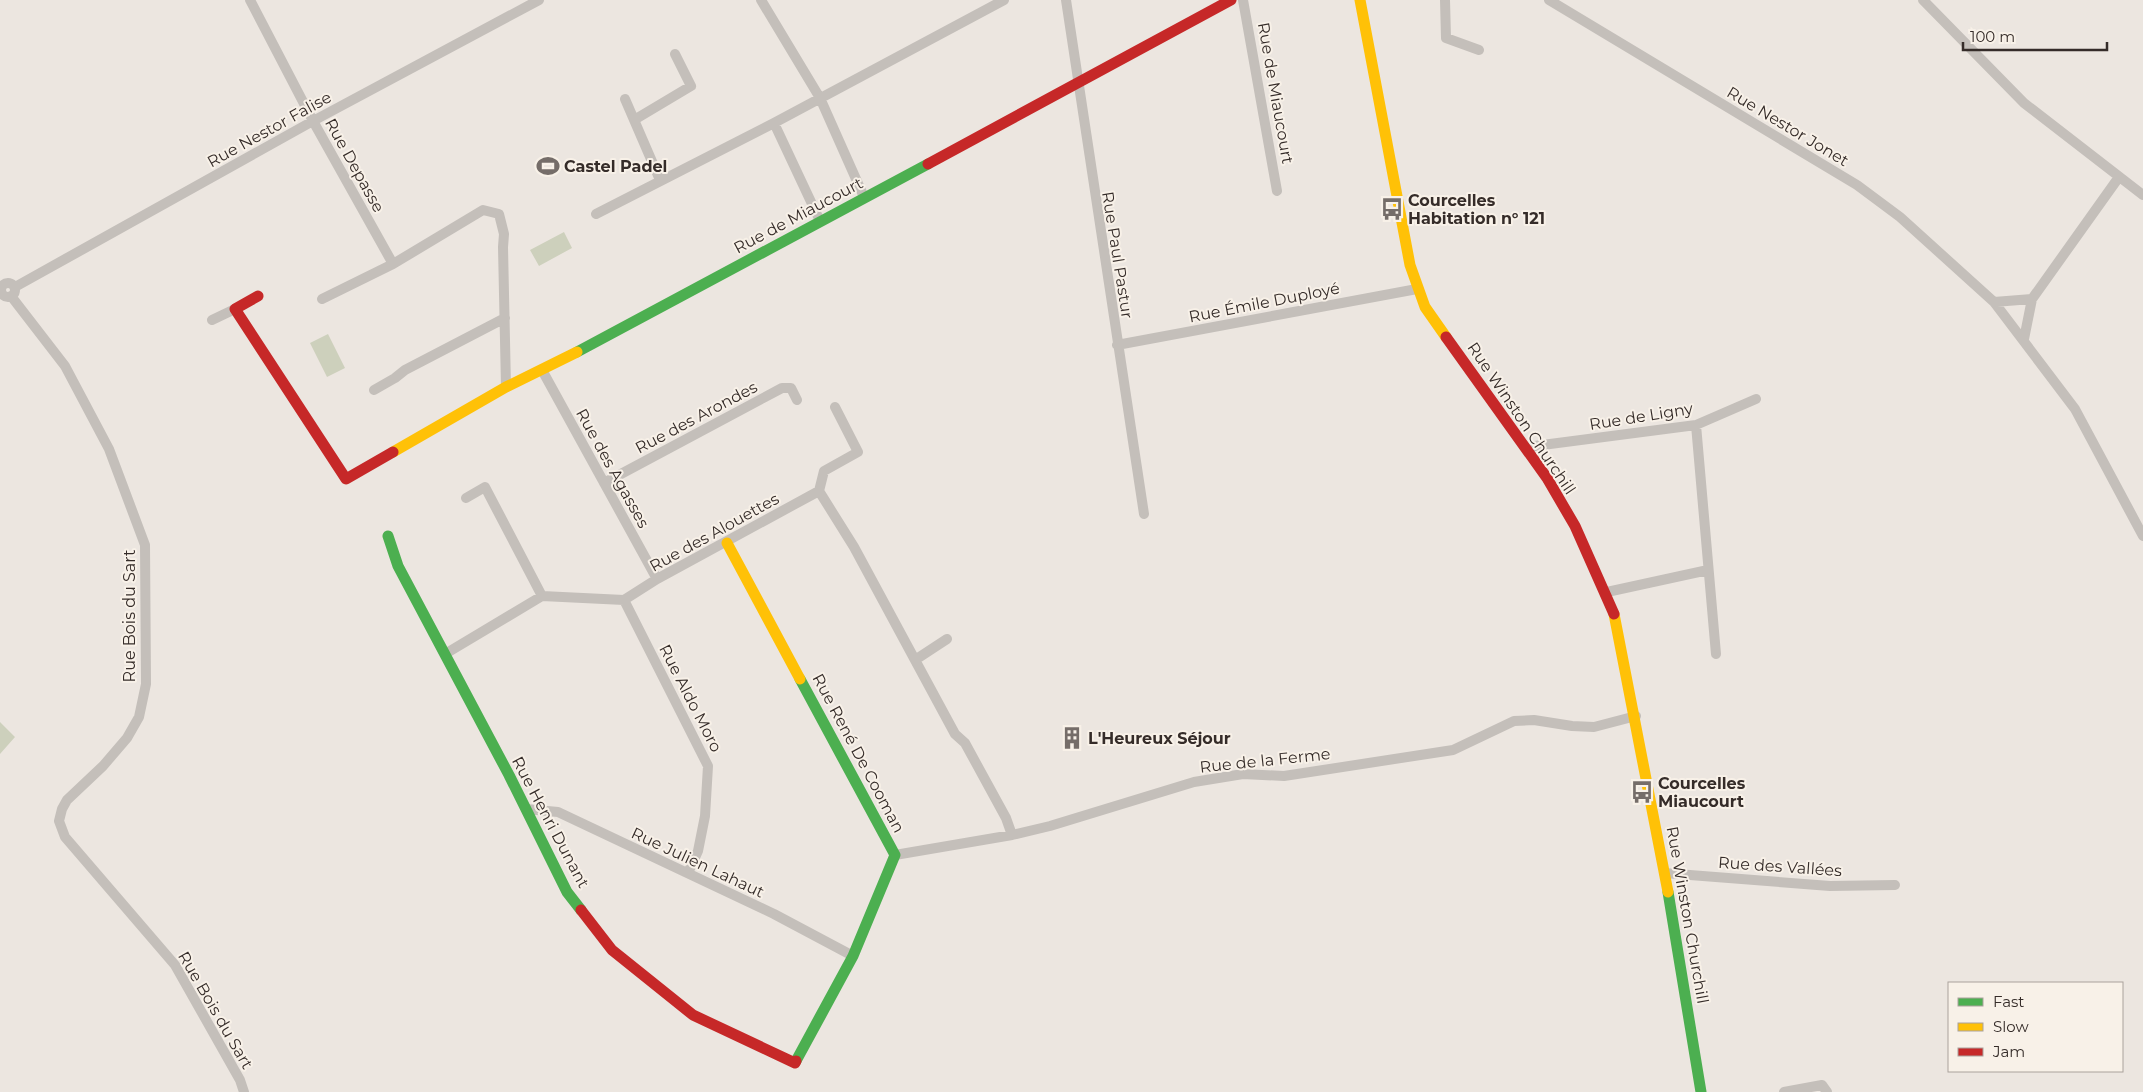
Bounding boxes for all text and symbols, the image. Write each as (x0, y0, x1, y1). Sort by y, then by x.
scale bar (1963, 20, 2107, 52)
street label: Rue de Miaucourt (1254, 21, 1297, 166)
text: 100 m (1970, 27, 2015, 46)
street label: Rue Nestor Jonet (1723, 83, 1852, 171)
street label: Rue Nestor Falise (204, 87, 335, 171)
street label: Rue Depasse (321, 115, 388, 216)
sports icon: Castel Padel (535, 153, 561, 179)
place label: Castel Padel (564, 157, 667, 176)
street label: Rue de Miaucourt (730, 173, 866, 258)
street label: Rue Paul Pastur (1098, 190, 1137, 320)
place label: Courcelles Habitation n° 121 (1408, 191, 1545, 228)
bus stop icon: Courcelles Habitation n° 121 (1379, 196, 1405, 222)
street label: Rue Émile Duployé (1187, 279, 1341, 326)
street label: Rue Winston Churchill (1464, 339, 1580, 498)
street label: Rue des Arondes (632, 377, 761, 458)
street label: Rue de Ligny (1588, 399, 1695, 434)
street label: Rue des Agasses (572, 405, 653, 531)
street label: Rue des Alouettes (646, 489, 782, 576)
street label: Rue Bois du Sart (120, 549, 139, 682)
street label: Rue Aldo Moro (655, 641, 726, 755)
street label: Rue René De Cooman (809, 670, 909, 836)
building icon: L'Heureux Séjour (1059, 725, 1085, 751)
place label: L'Heureux Séjour (1088, 729, 1231, 748)
street label: Rue de la Ferme (1199, 744, 1331, 777)
street label: Rue Henri Dunant (508, 753, 593, 892)
place label: Courcelles Miaucourt (1658, 774, 1746, 811)
bus stop icon: Courcelles Miaucourt (1629, 779, 1655, 805)
street label: Rue Julien Lahaut (628, 823, 768, 902)
street label: Rue Winston Churchill (1663, 825, 1712, 1005)
street label: Rue des Vallées (1717, 853, 1843, 880)
street label: Rue Bois du Sart (174, 948, 257, 1073)
legend (1948, 982, 2123, 1072)
text: Fast (1993, 992, 2024, 1011)
text: Slow (1993, 1017, 2029, 1036)
text: Jam (1992, 1042, 2025, 1061)

